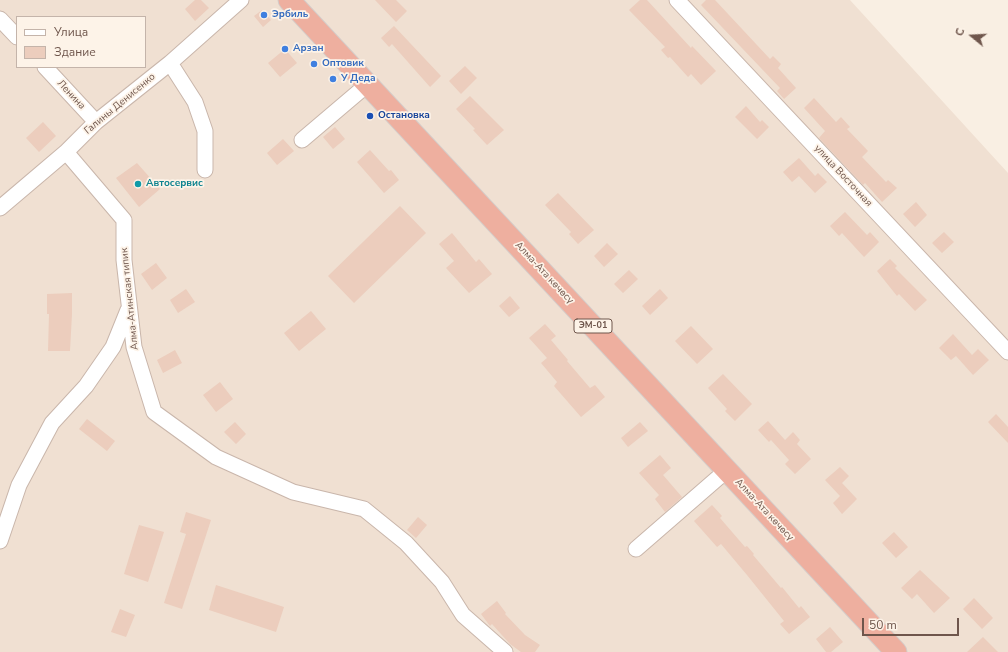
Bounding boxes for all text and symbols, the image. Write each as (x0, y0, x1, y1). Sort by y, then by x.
place label: Эрбиль (272, 9, 308, 21)
marker: Эрбиль (259, 10, 269, 20)
legend (16, 16, 146, 68)
north arrow (952, 16, 992, 56)
text: Улица (54, 24, 88, 40)
text: С (952, 26, 968, 38)
place label: Арзан (293, 43, 323, 55)
text: Здание (54, 44, 96, 60)
marker: Арзан (280, 44, 290, 54)
place label: Оптовик (322, 58, 364, 70)
marker: Оптовик (309, 59, 319, 69)
street label: Галины Денисенко (82, 71, 158, 137)
place label: У Деда (341, 73, 376, 85)
marker: У Деда (328, 74, 338, 84)
street label: Ленина (54, 78, 88, 112)
place label: Остановка (378, 110, 430, 122)
marker: Остановка (365, 111, 375, 121)
street label: улица Восточная (811, 143, 875, 209)
place label: Автосервис (146, 178, 203, 190)
marker: Автосервис (133, 179, 143, 189)
street label: Алма-Ата көчөсү (512, 239, 576, 307)
street label: Алма-Атинская типик (119, 247, 141, 351)
road number: ЭМ-01 (574, 319, 612, 333)
street label: Алма-Ата көчөсү (732, 476, 796, 544)
scale bar (864, 610, 961, 636)
text: 50 m (869, 617, 897, 633)

